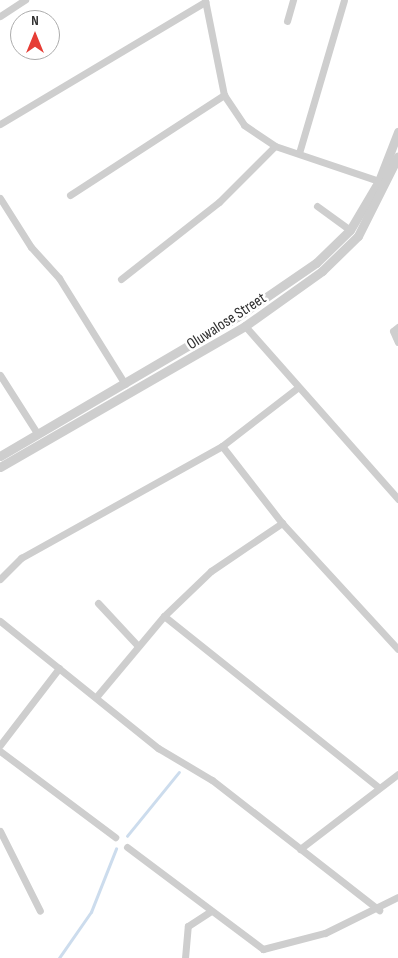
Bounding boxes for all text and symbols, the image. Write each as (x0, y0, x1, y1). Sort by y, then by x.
north arrow (10, 10, 60, 60)
text: N (31, 12, 39, 29)
street label: Oluwalose Street (184, 289, 270, 355)

